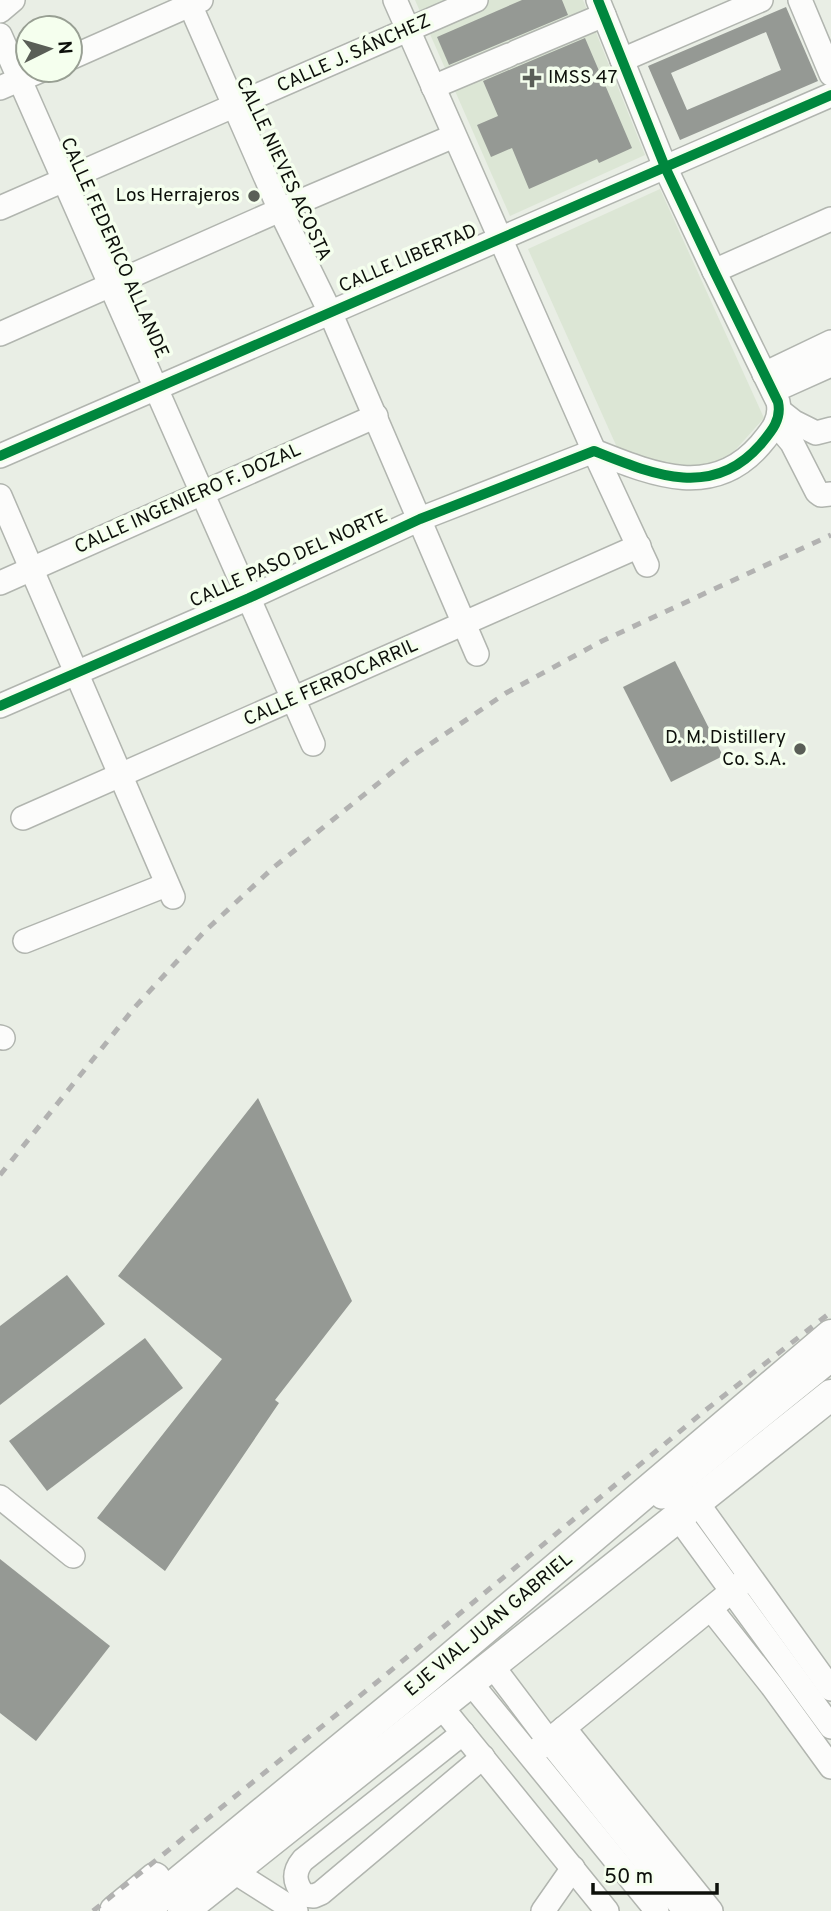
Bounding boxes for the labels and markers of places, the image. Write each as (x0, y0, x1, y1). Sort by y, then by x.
place label: IMSS 47 (548, 66, 617, 90)
marker: IMSS 47 (522, 68, 542, 88)
place label: Los Herrajeros (115, 184, 240, 208)
marker: Los Herrajeros (246, 188, 262, 204)
place label: D. M. Distillery Co. S.A. (665, 726, 786, 772)
marker: D. M. Distillery Co. S.A. (792, 741, 808, 757)

